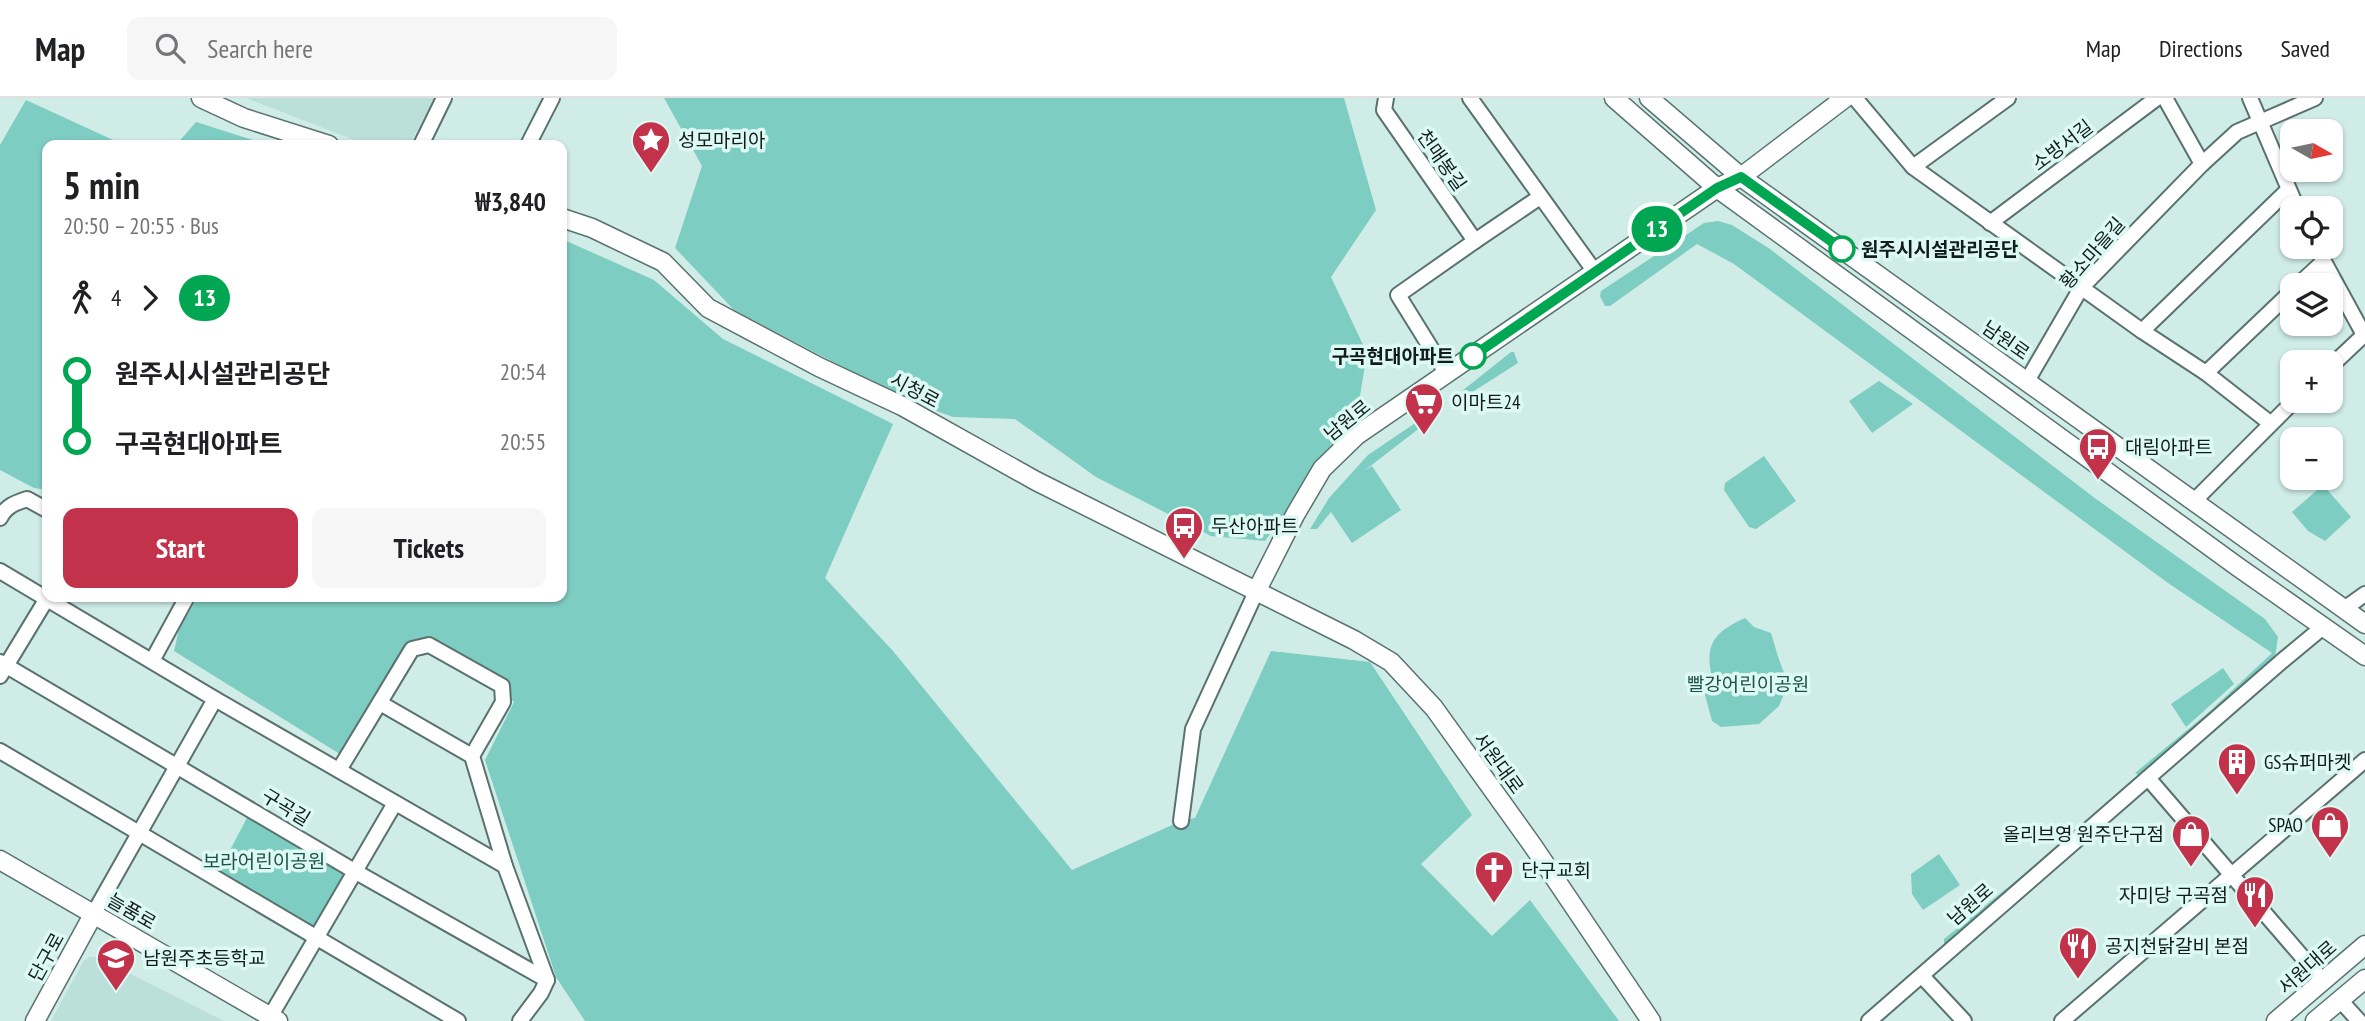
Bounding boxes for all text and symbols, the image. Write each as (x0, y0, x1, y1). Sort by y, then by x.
search box (127, 17, 617, 80)
text: Map (35, 27, 85, 70)
icon: search (151, 29, 189, 67)
text: Search here (207, 32, 313, 65)
text: Map (2086, 33, 2121, 64)
text: Directions (2159, 33, 2243, 64)
text: Saved (2281, 33, 2330, 64)
street label: 소방서길 (2027, 114, 2097, 176)
place icon: 성모마리아 (630, 119, 672, 174)
north arrow (2280, 119, 2343, 182)
map controls (2280, 119, 2343, 490)
street label: 천매봉길 (1412, 124, 1472, 196)
place label: 성모마리아 (678, 128, 765, 152)
text: 5 min (63, 160, 140, 209)
text: ₩3,840 (475, 185, 546, 218)
button: locate (2280, 196, 2343, 259)
line badge: 13 (1626, 206, 1688, 252)
text: 20:50 – 20:55 · Bus (63, 211, 219, 240)
street label: 황소마을길 (2054, 212, 2130, 294)
text: 13 (1646, 213, 1668, 244)
marker: 원주시시설관리공단 (1829, 236, 1855, 262)
place label: 원주시시설관리공단 (1861, 237, 2019, 261)
button: layers (2280, 273, 2343, 336)
icon: walk (63, 279, 101, 317)
icon: forward (131, 279, 169, 317)
text: 13 (193, 282, 216, 313)
text: 4 (111, 283, 121, 312)
street label: 남원로 (1978, 315, 2034, 365)
marker: 구곡현대아파트 (1460, 343, 1486, 369)
place label: 구곡현대아파트 (1332, 344, 1454, 368)
button: + (2280, 350, 2343, 413)
text: 원주시시설관리공단 (115, 357, 330, 390)
text: 20:54 (500, 357, 546, 386)
street label: 시청로 (886, 367, 944, 413)
supermarket icon: 이마트24 (1403, 381, 1445, 436)
place label: 이마트24 (1451, 390, 1521, 414)
street label: 남원로 (1319, 394, 1375, 446)
bus stop icon: 대림아파트 (2077, 426, 2119, 481)
text: 구곡현대아파트 (115, 427, 282, 460)
text: 20:55 (500, 427, 546, 456)
button: − (2280, 427, 2343, 490)
place label: 대림아파트 (2125, 435, 2212, 459)
bus stop icon: 두산아파트 (1163, 505, 1205, 560)
button: Start (63, 508, 298, 588)
button: Tickets (312, 508, 546, 588)
place label: 두산아파트 (1211, 514, 1298, 538)
park label: 빨강어린이공원 (1687, 672, 1809, 696)
street label: 서원대로 (1469, 728, 1529, 798)
building icon: GS슈퍼마켓 (2216, 741, 2258, 796)
place label: GS슈퍼마켓 (2264, 750, 2351, 774)
street label: 구곡길 (257, 783, 315, 831)
shop icon: SPAO (2309, 804, 2351, 859)
shop icon: 올리브영 원주단구점 (2170, 813, 2212, 868)
place label: SPAO (2268, 813, 2303, 837)
place label: 올리브영 원주단구점 (2003, 822, 2164, 846)
park label: 보라어린이공원 (203, 849, 325, 873)
church icon: 단구교회 (1473, 849, 1515, 904)
place label: 단구교회 (1521, 858, 1591, 882)
restaurant icon: 자미당 구곡점 (2234, 874, 2276, 929)
street label: 남원로 (1942, 878, 1998, 930)
place label: 자미당 구곡점 (2119, 883, 2228, 907)
street label: 늘품로 (103, 887, 161, 935)
restaurant icon: 공지천닭갈비 본점 (2057, 925, 2099, 980)
street label: 단구로 (23, 928, 69, 986)
place label: 공지천닭갈비 본점 (2105, 934, 2249, 958)
street label: 서원대로 (2273, 935, 2341, 999)
school or university icon: 남원주초등학교 (95, 937, 137, 992)
place label: 남원주초등학교 (143, 946, 265, 970)

